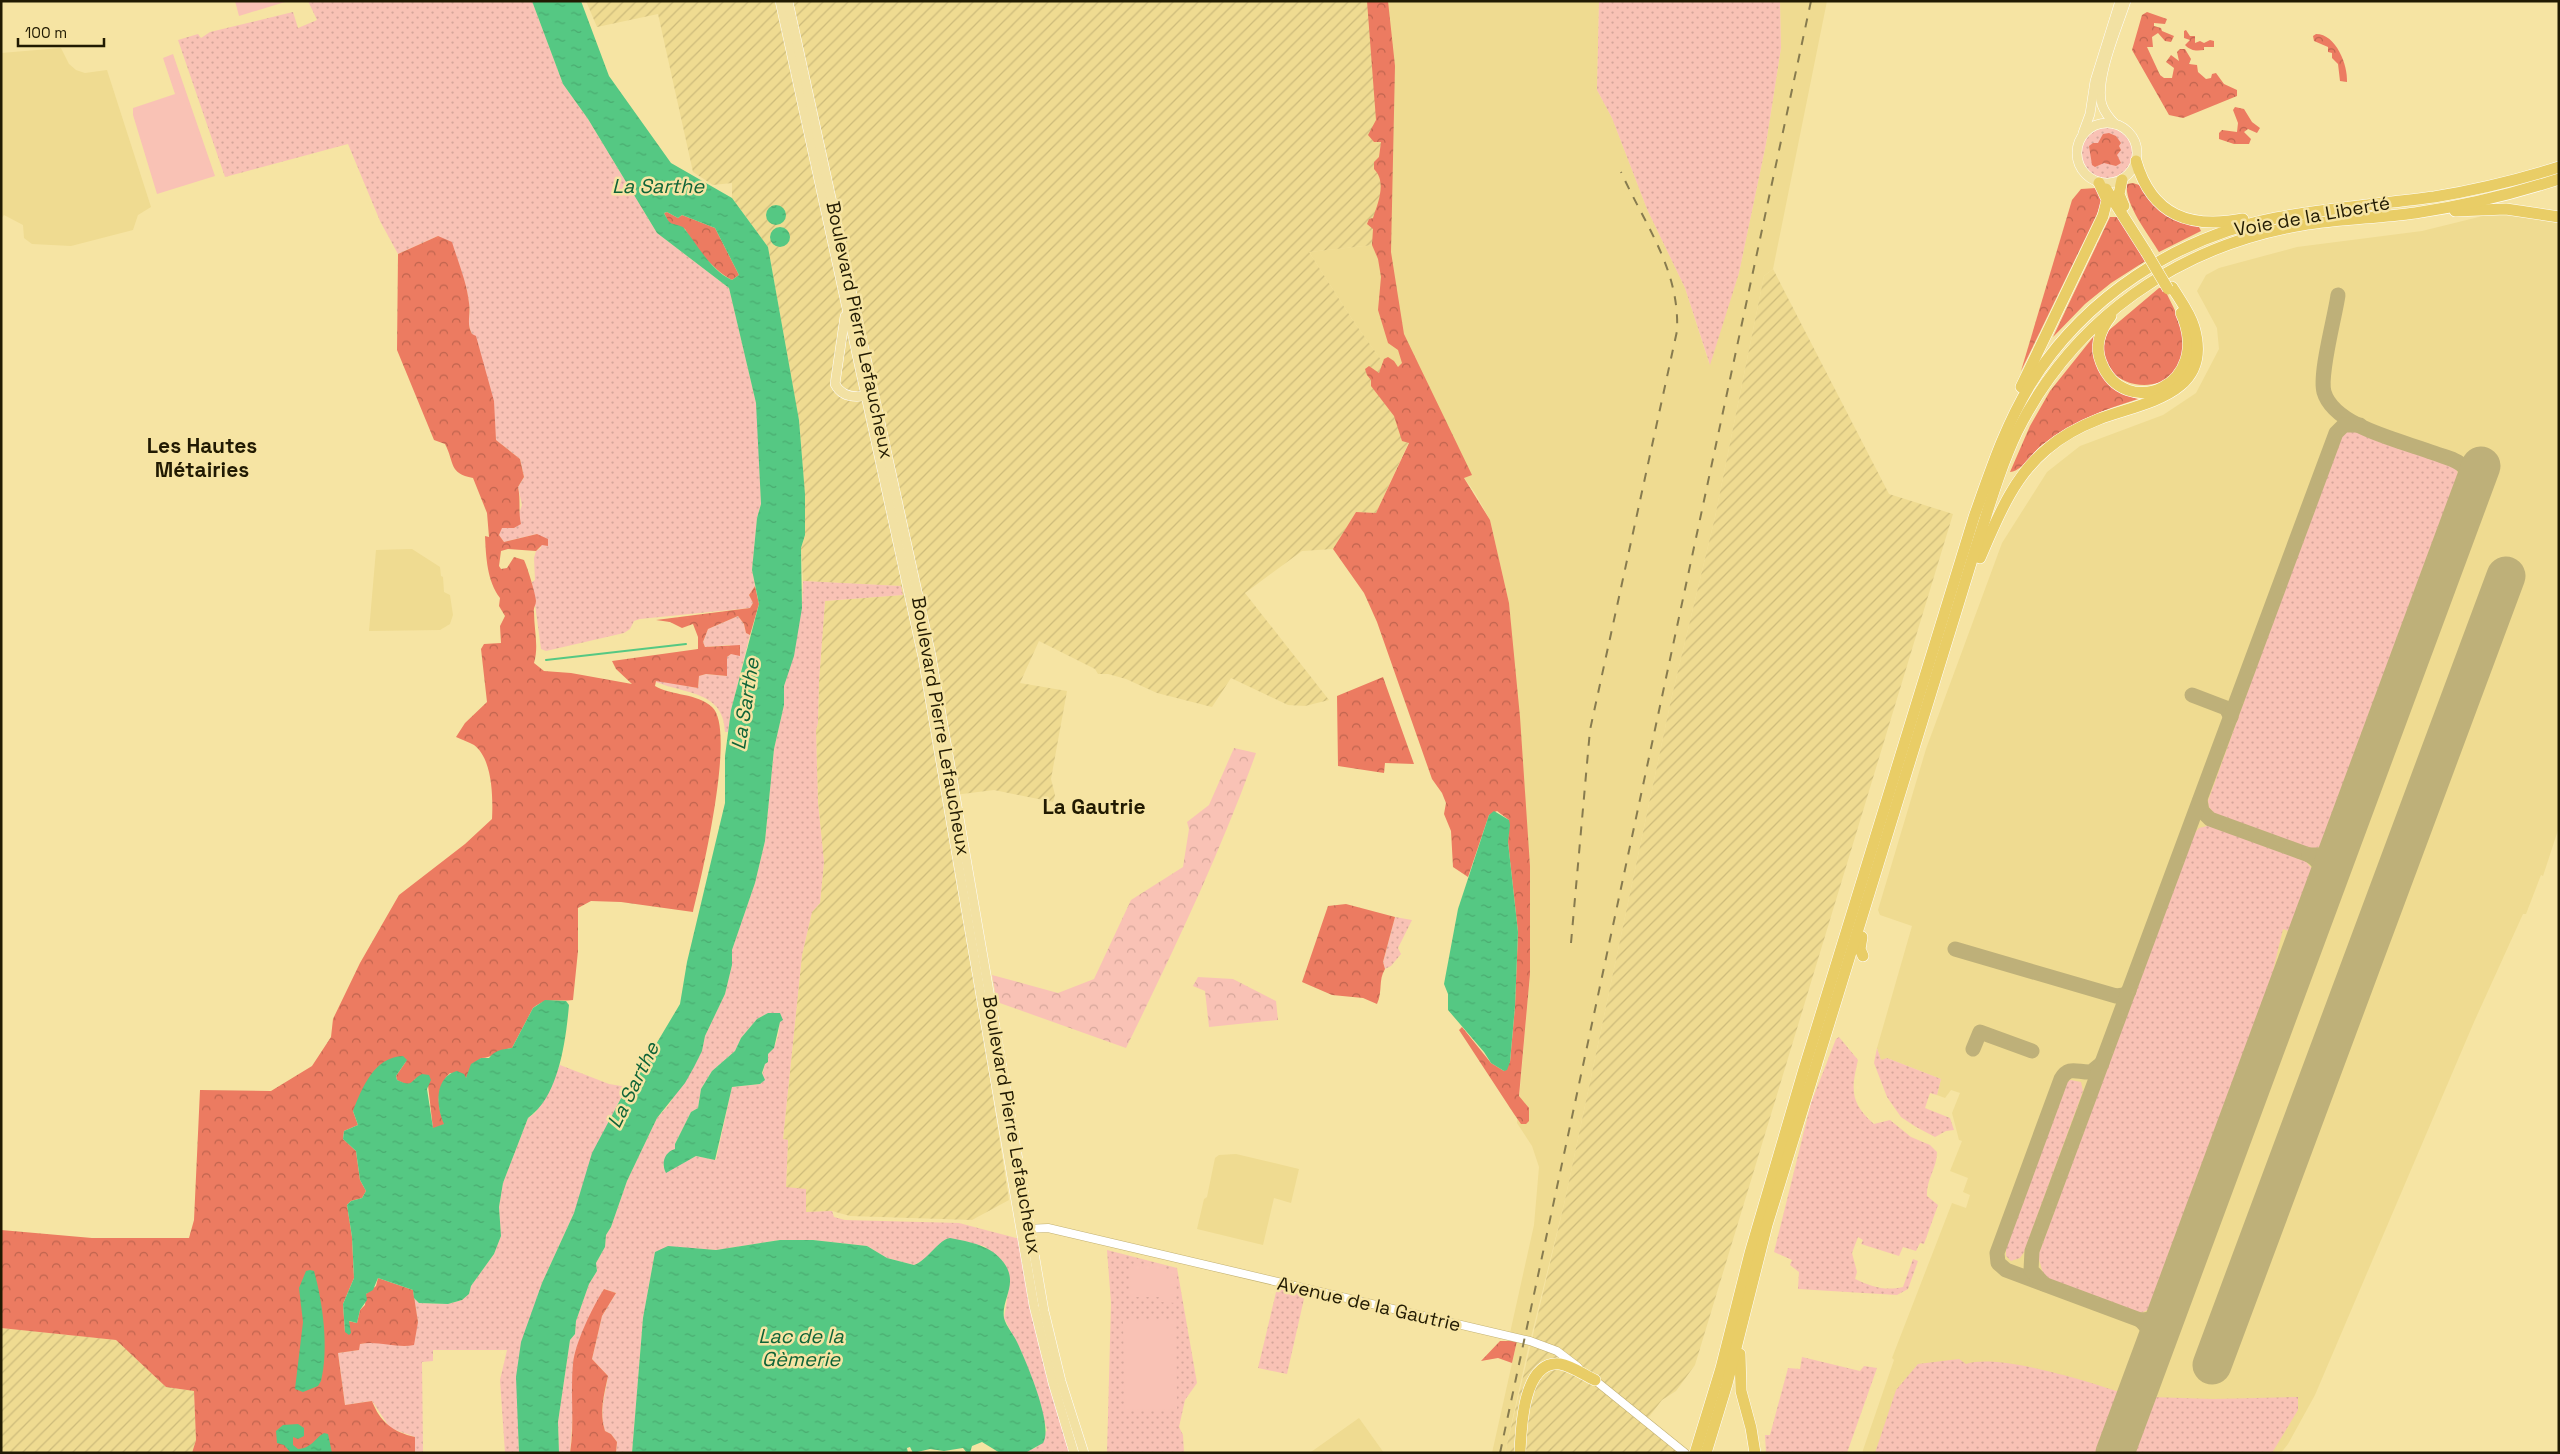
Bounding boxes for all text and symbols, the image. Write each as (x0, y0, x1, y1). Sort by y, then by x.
scale bar (18, 15, 104, 47)
text: 100 m (25, 23, 67, 42)
water label: La Sarthe (612, 173, 705, 199)
street label: Voie de la Liberté (2232, 190, 2392, 242)
street label: Boulevard Pierre Lefaucheux (820, 199, 900, 461)
district label: Les Hautes Métairies (147, 432, 257, 483)
street label: Boulevard Pierre Lefaucheux (906, 595, 976, 857)
water label: La Sarthe (725, 655, 765, 752)
district label: La Gautrie (1042, 793, 1146, 820)
street label: Boulevard Pierre Lefaucheux (977, 994, 1047, 1256)
water label: La Sarthe (601, 1037, 665, 1132)
street label: Avenue de la Gautrie (1275, 1271, 1463, 1337)
water label: Lac de la Gèmerie (758, 1323, 844, 1372)

